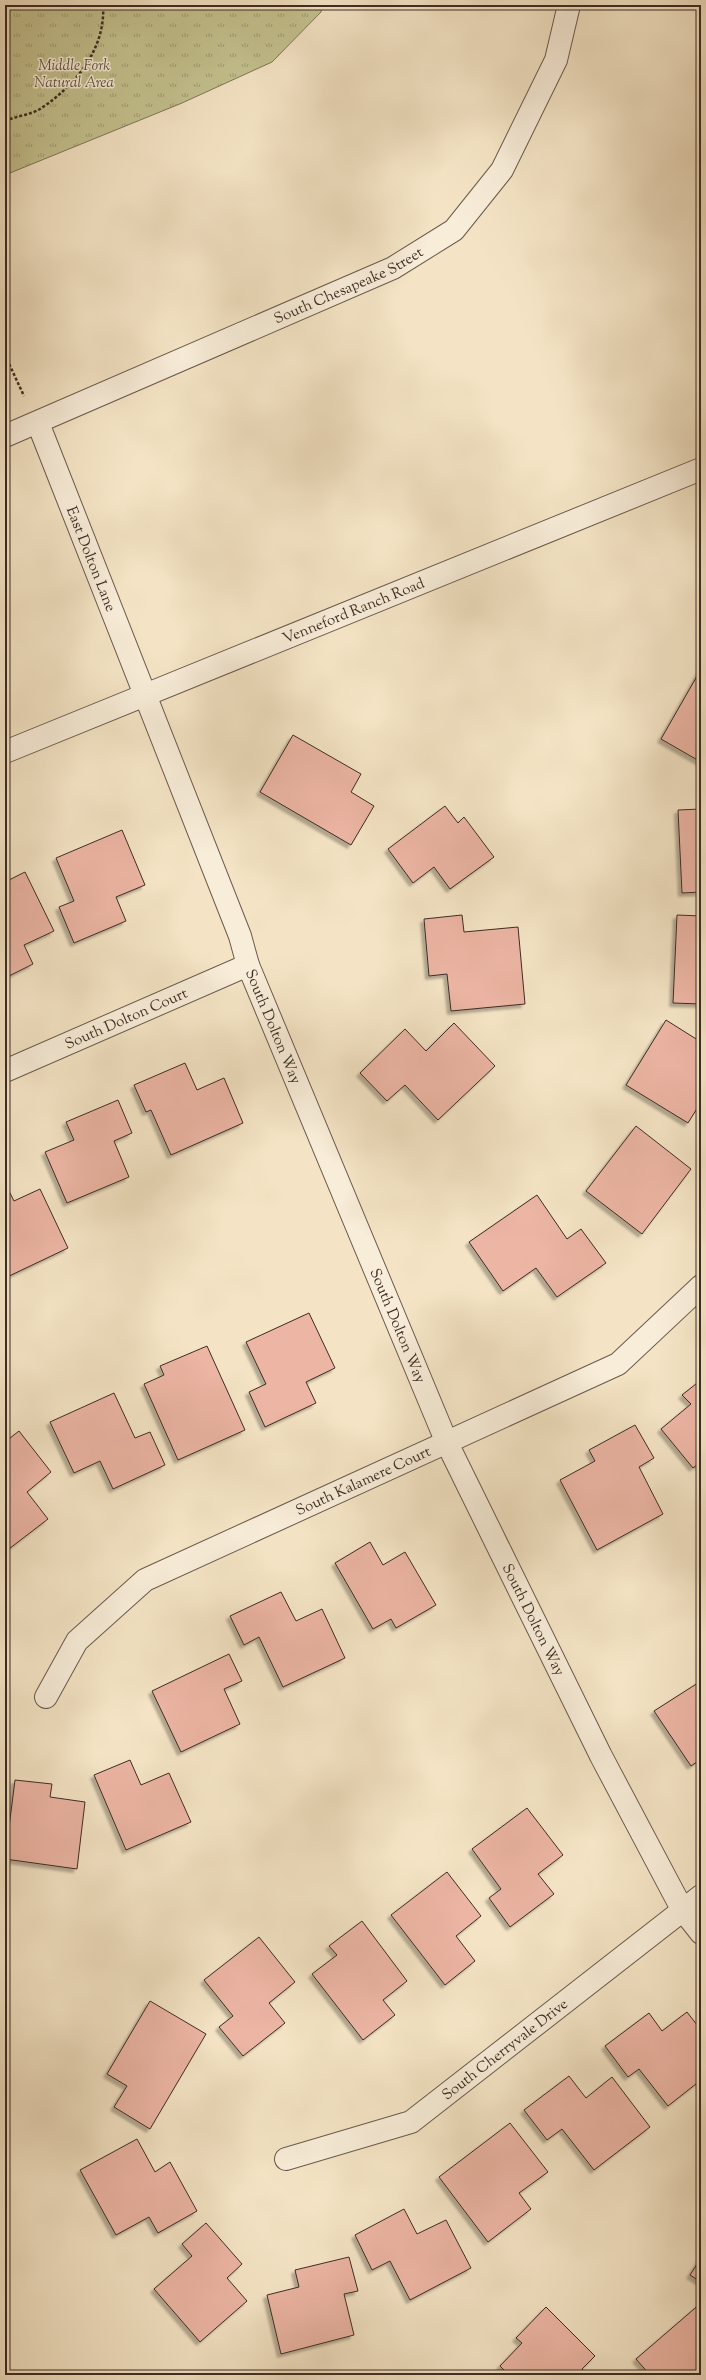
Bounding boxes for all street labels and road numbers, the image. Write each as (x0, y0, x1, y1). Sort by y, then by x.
street label: South Chesapeake Street (271, 243, 428, 330)
street label: East Dolton Lane (60, 504, 120, 615)
street label: Venneford Ranch Road (280, 573, 429, 650)
street label: South Dolton Way (239, 966, 306, 1088)
street label: South Dolton Court (62, 984, 191, 1056)
street label: South Dolton Way (364, 1266, 430, 1387)
street label: South Kalamere Court (293, 1442, 435, 1522)
street label: South Dolton Way (496, 1561, 569, 1680)
street label: South Cherryvale Drive (438, 1994, 573, 2106)

